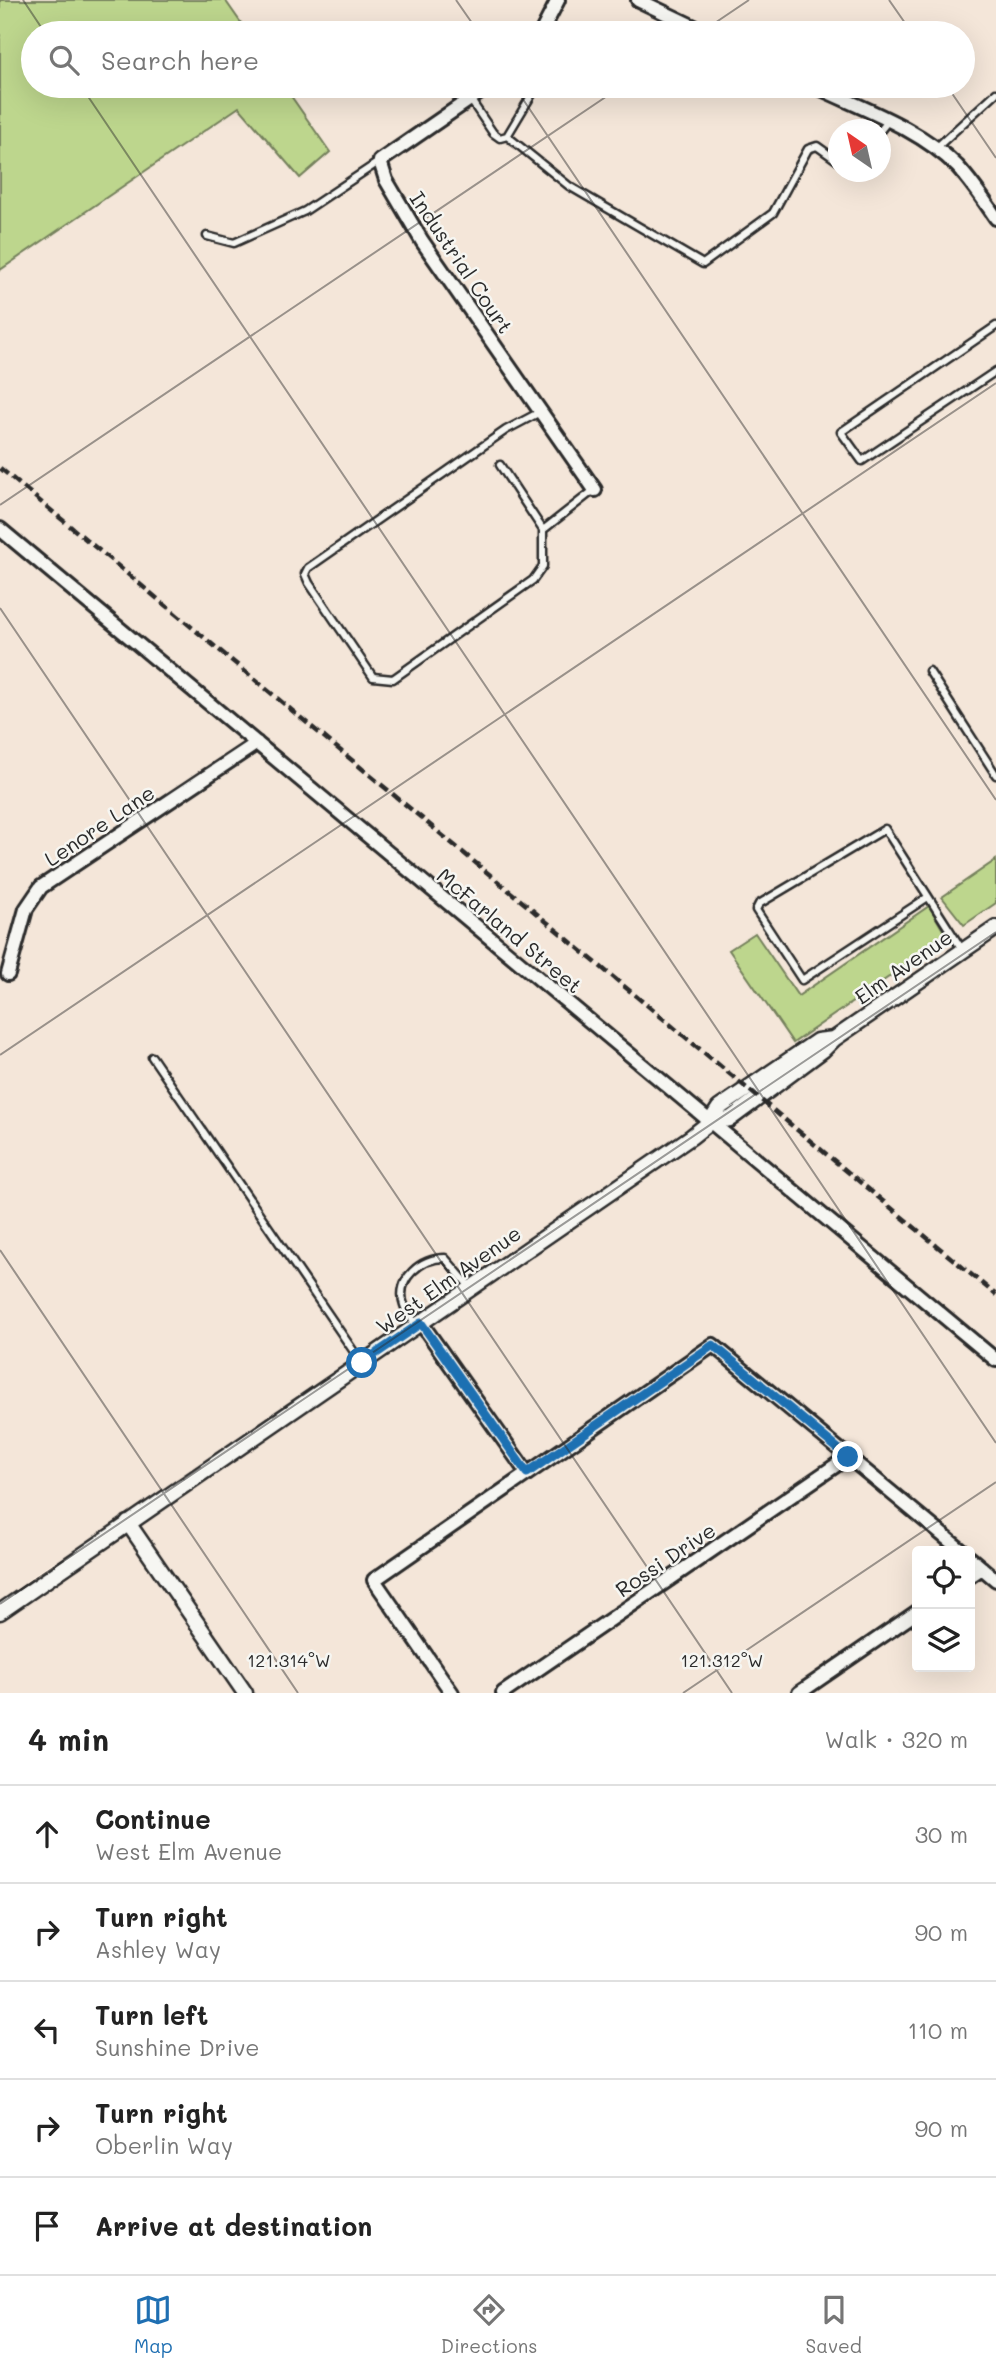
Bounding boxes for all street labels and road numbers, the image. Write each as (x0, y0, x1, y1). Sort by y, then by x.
street label: Industrial Court (404, 186, 520, 338)
street label: Lenore Lane (39, 778, 159, 872)
street label: McFarland Street (432, 861, 588, 999)
street label: Elm Avenue (849, 922, 957, 1010)
street label: West Elm Avenue (370, 1219, 526, 1339)
street label: Rossi Drive (610, 1516, 720, 1602)

